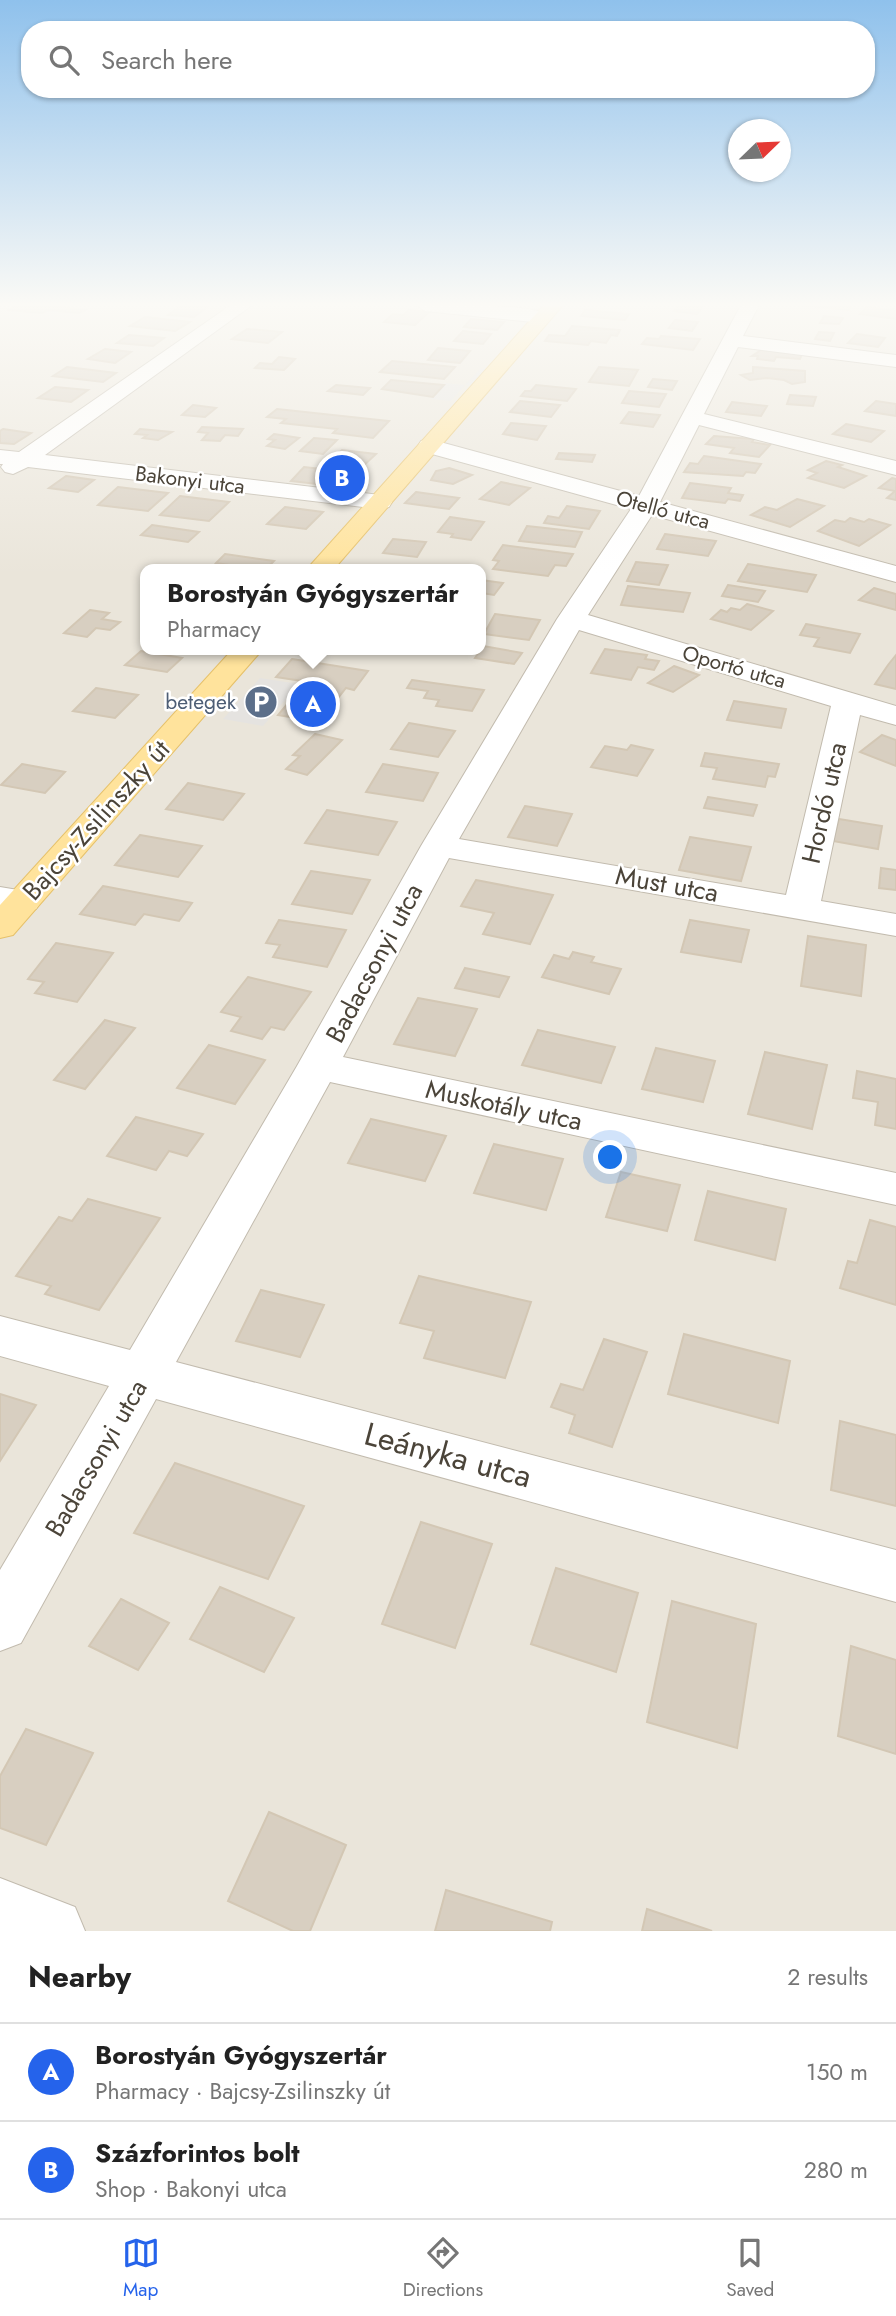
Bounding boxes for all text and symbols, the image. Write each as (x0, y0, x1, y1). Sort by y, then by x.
search box (21, 21, 875, 98)
icon: search (45, 41, 83, 79)
text: Search here (101, 41, 233, 79)
north arrow (728, 119, 791, 182)
pin: B (319, 452, 365, 504)
street label: Bakonyi utca (133, 458, 247, 502)
street label: Otelló utca (613, 483, 713, 537)
popup (140, 564, 486, 655)
text: Borostyán Gyógyszertár (167, 574, 459, 612)
text: Pharmacy (167, 612, 261, 646)
street label: Oportó utca (679, 638, 789, 696)
pin: A (290, 678, 336, 730)
parking icon: betegek (242, 683, 280, 721)
place label: betegek (165, 687, 237, 717)
street label: Bajcsy-Zsilinszky út (13, 731, 179, 909)
street label: Hordó utca (792, 739, 856, 867)
street label: Must utca (612, 856, 722, 912)
street label: Badacsonyi utca (316, 876, 432, 1050)
street label: Muskotály utca (422, 1070, 586, 1140)
your location (593, 1140, 627, 1174)
street label: Badacsonyi utca (36, 1372, 156, 1544)
street label: Leányka utca (359, 1411, 537, 1499)
text: Nearby (28, 1955, 131, 1998)
text: 2 results (787, 1960, 868, 1994)
text: Borostyán Gyógyszertár (95, 2036, 387, 2074)
text: A (43, 2055, 59, 2089)
text: 150 m (806, 2055, 868, 2089)
text: Pharmacy · Bajcsy-Zsilinszky út (95, 2074, 390, 2108)
text: Százforintos bolt (95, 2134, 300, 2172)
text: B (43, 2153, 59, 2187)
text: 280 m (804, 2153, 868, 2187)
text: Shop · Bakonyi utca (95, 2172, 287, 2206)
tab: Map (122, 2234, 160, 2303)
tab: Directions (403, 2234, 483, 2303)
tab: Saved (726, 2234, 774, 2303)

